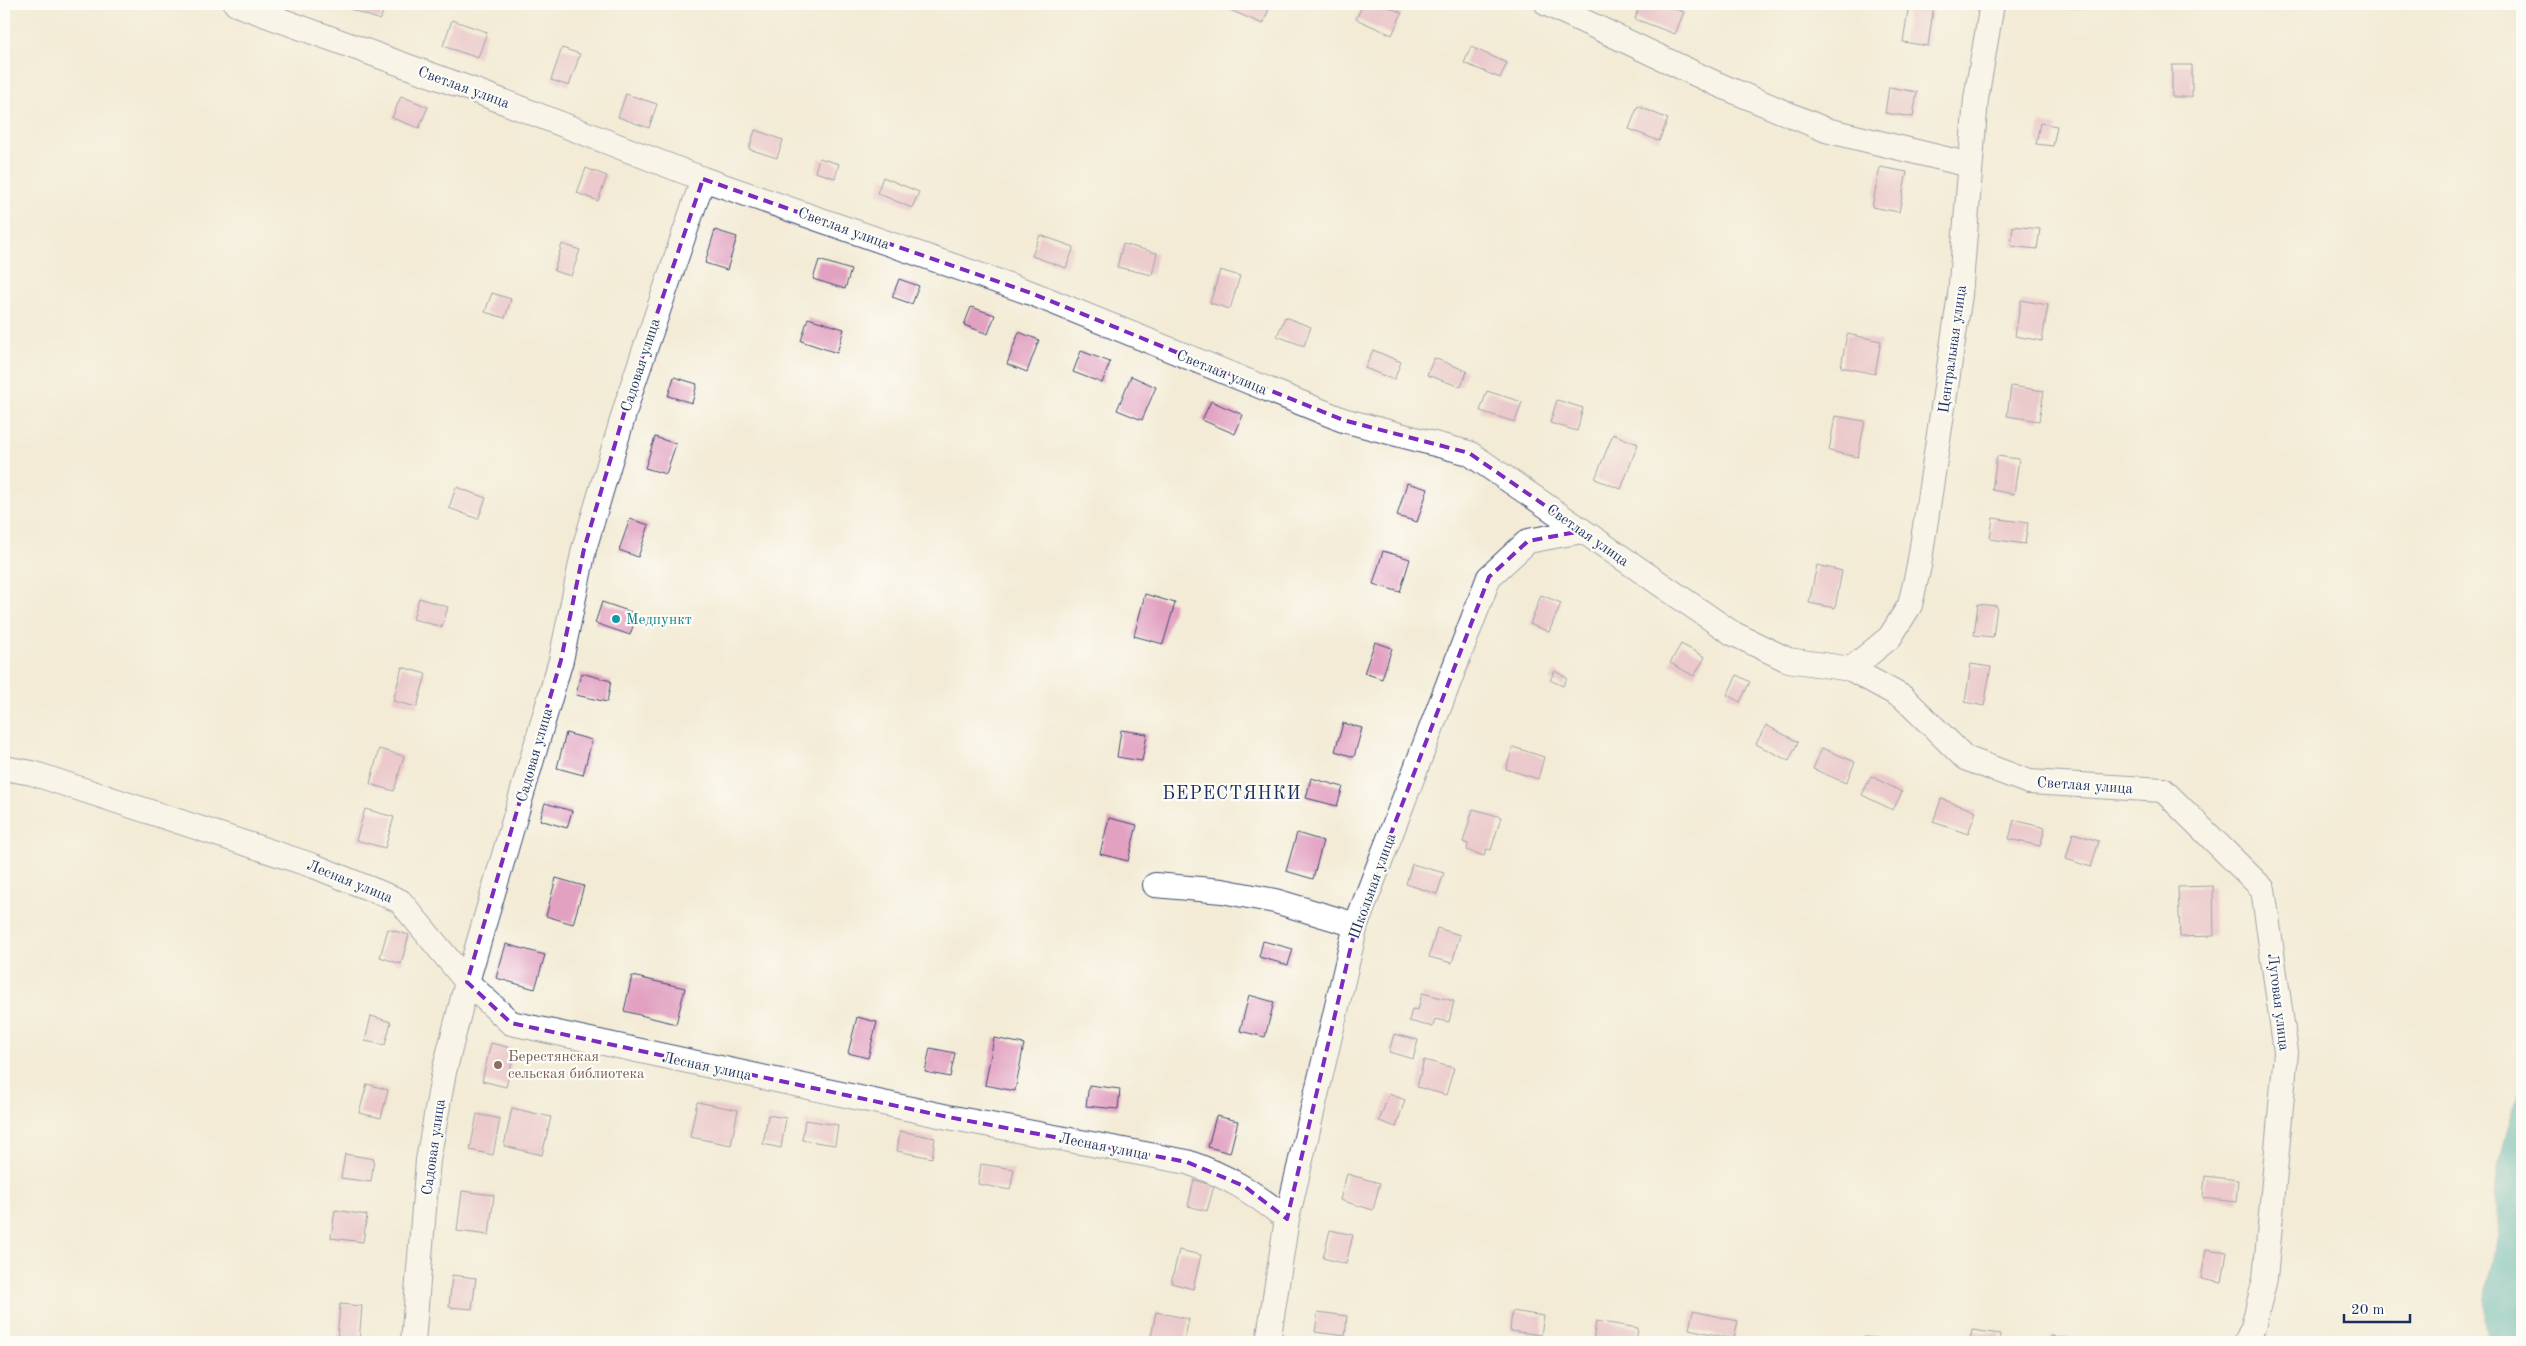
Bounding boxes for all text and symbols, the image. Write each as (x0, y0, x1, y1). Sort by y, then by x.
street label: Светлая улица (416, 65, 512, 112)
street label: Светлая улица (796, 206, 892, 253)
street label: Центральная улица (1937, 284, 1970, 414)
street label: Садовая улица (619, 316, 664, 414)
street label: Светлая улица (1174, 348, 1269, 399)
street label: Светлая улица (1543, 502, 1631, 570)
marker: Медпункт (610, 613, 622, 625)
place label: Медпункт (626, 613, 692, 628)
street label: Садовая улица (515, 706, 556, 804)
street label: Светлая улица (2036, 776, 2134, 797)
district label: БЕРЕСТЯНКИ (1162, 785, 1302, 803)
street label: Школьная улица (1347, 831, 1400, 941)
street label: Лесная улица (304, 858, 395, 907)
street label: Луговая улица (2264, 953, 2291, 1052)
place label: Берестянская сельская библиотека (508, 1050, 645, 1082)
street label: Лесная улица (661, 1051, 753, 1084)
marker: Берестянская сельская библиотека (492, 1059, 504, 1071)
street label: Садовая улица (420, 1097, 449, 1196)
street label: Лесная улица (1058, 1131, 1150, 1164)
scale bar (2344, 1291, 2410, 1323)
text: 20 m (2351, 1303, 2385, 1318)

